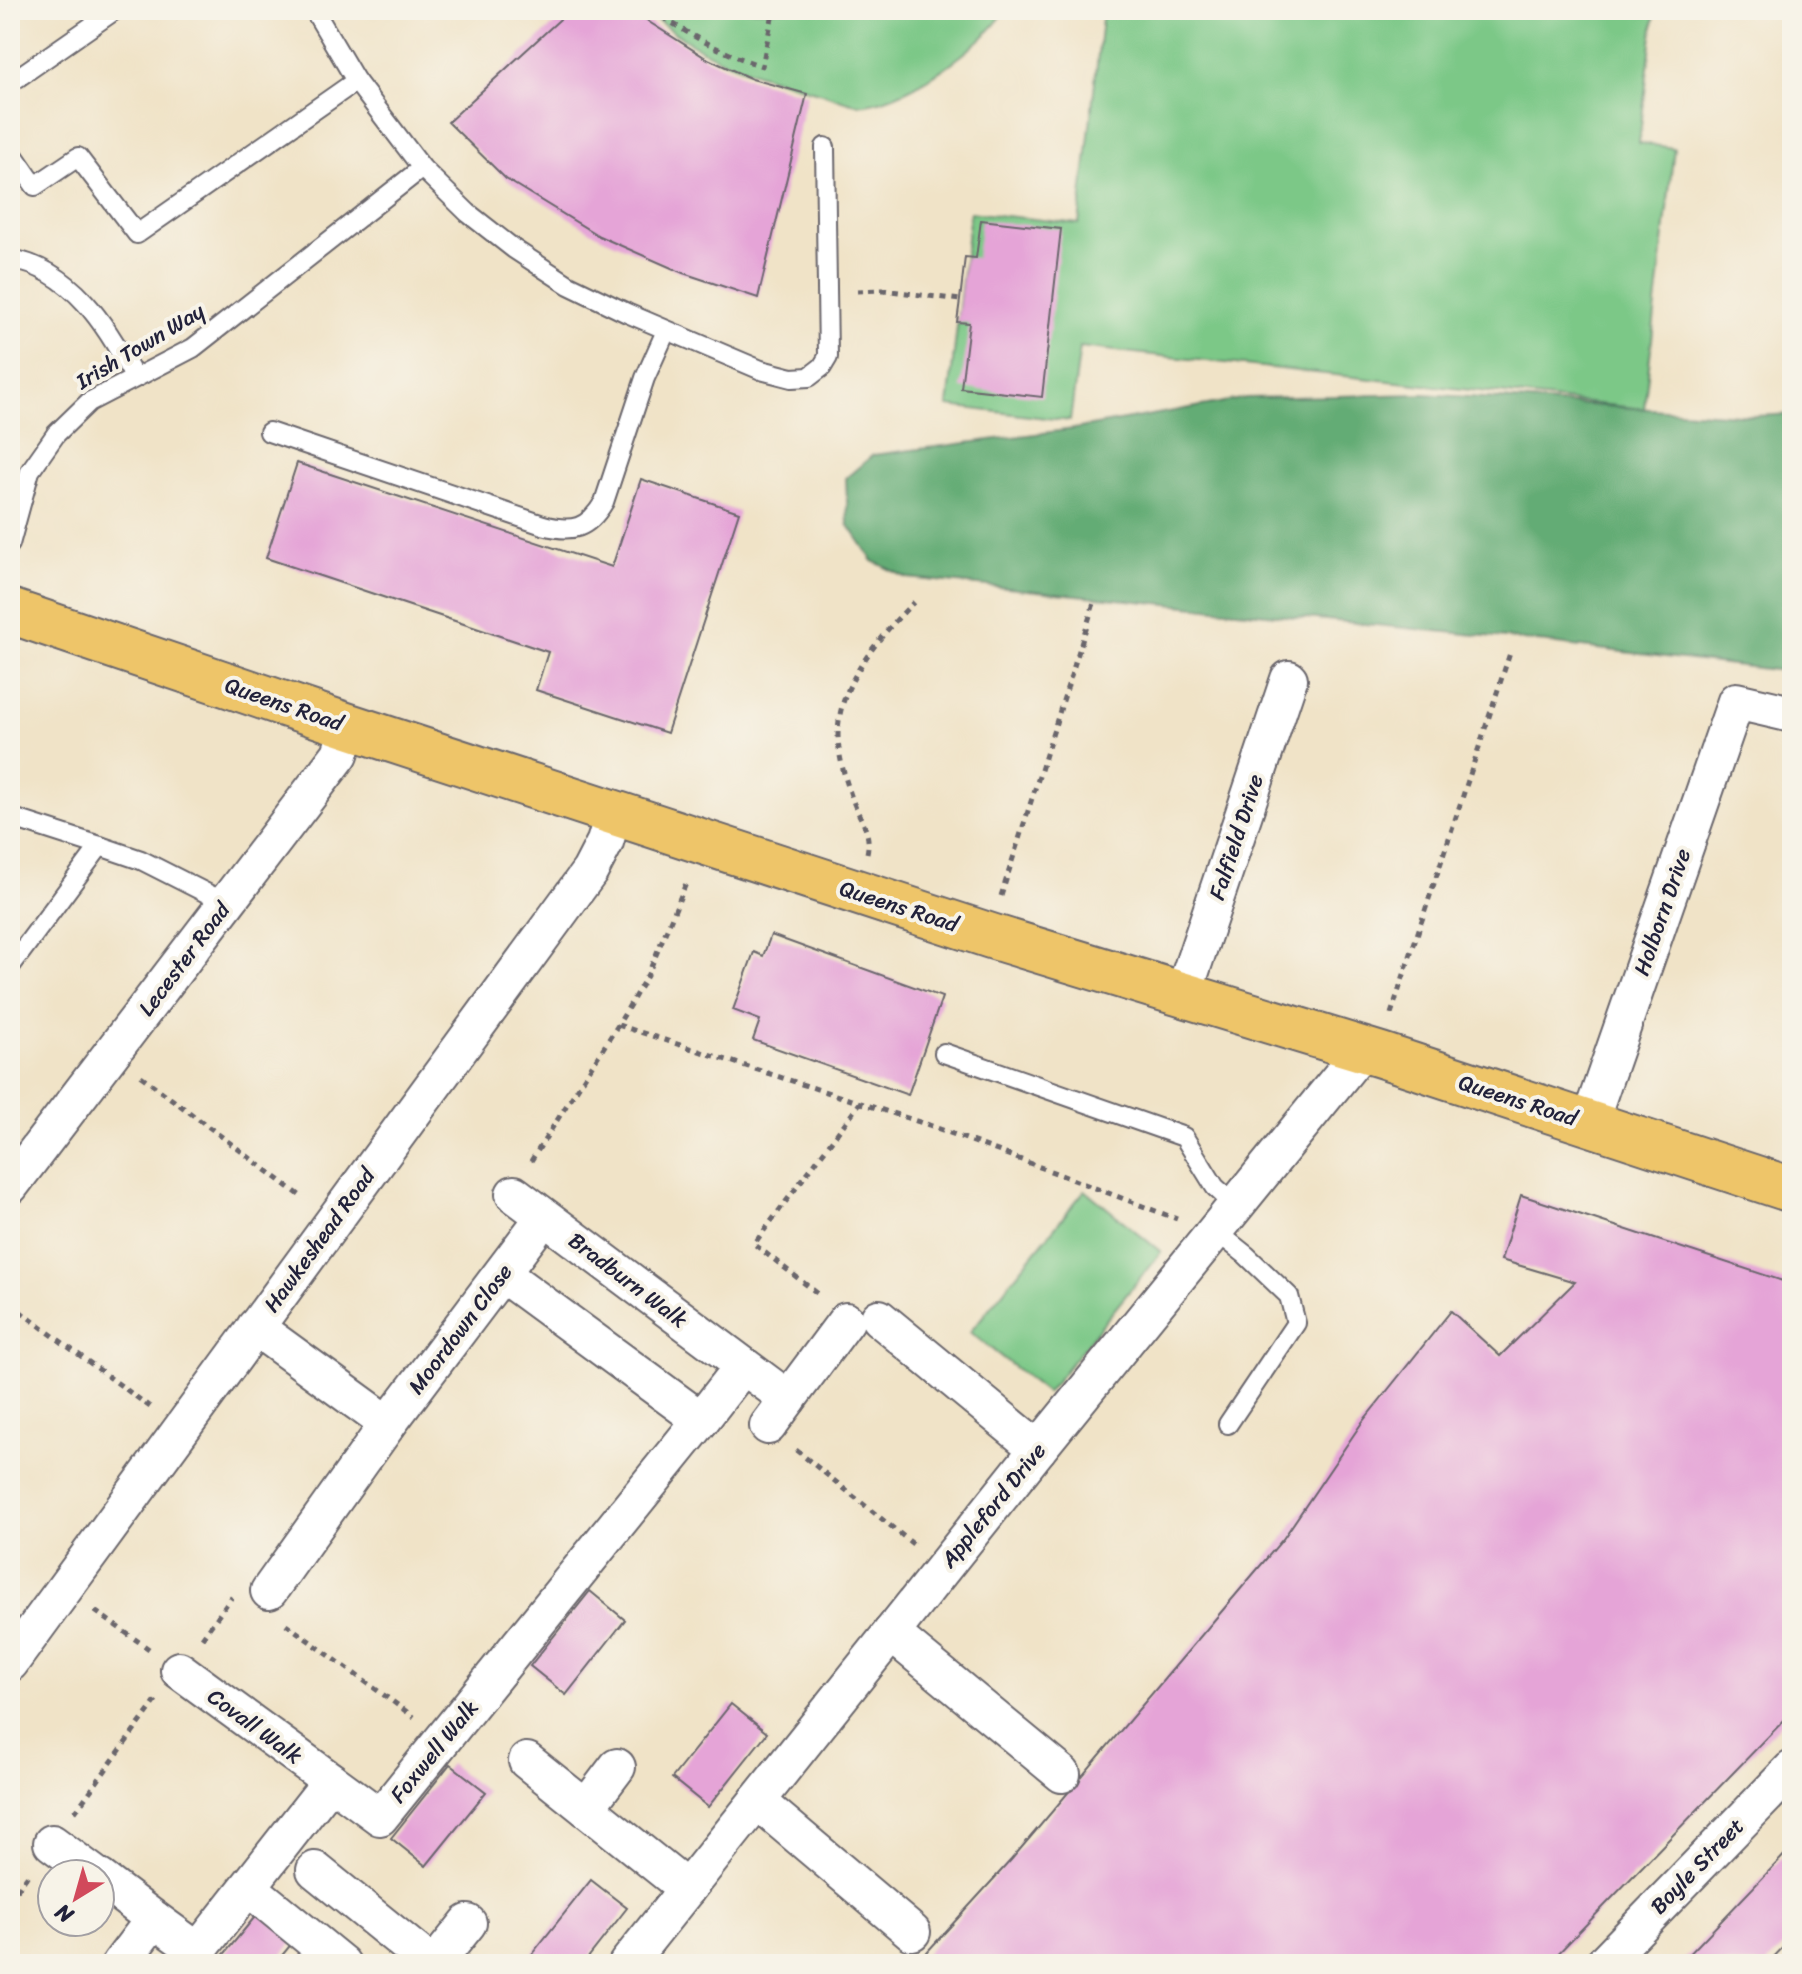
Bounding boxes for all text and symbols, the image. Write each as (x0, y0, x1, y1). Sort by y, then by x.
street label: Irish Town Way (67, 292, 213, 401)
street label: Queens Road (220, 666, 350, 743)
street label: Falfield Drive (1197, 769, 1275, 905)
street label: Holborn Drive (1622, 843, 1702, 981)
street label: Queens Road (835, 868, 965, 944)
street label: Lecester Road (128, 892, 241, 1025)
street label: Queens Road (1454, 1062, 1584, 1138)
street label: Hawkeshead Road (253, 1158, 386, 1321)
street label: Bradburn Walk (560, 1222, 697, 1338)
street label: Moordown Close (397, 1255, 523, 1403)
street label: Appleford Drive (929, 1434, 1056, 1577)
street label: Covall Walk (199, 1678, 311, 1774)
street label: Foxwell Walk (379, 1690, 489, 1812)
street label: Boyle Street (1640, 1808, 1754, 1924)
north arrow (36, 1858, 116, 1938)
text: N (46, 1893, 83, 1934)

